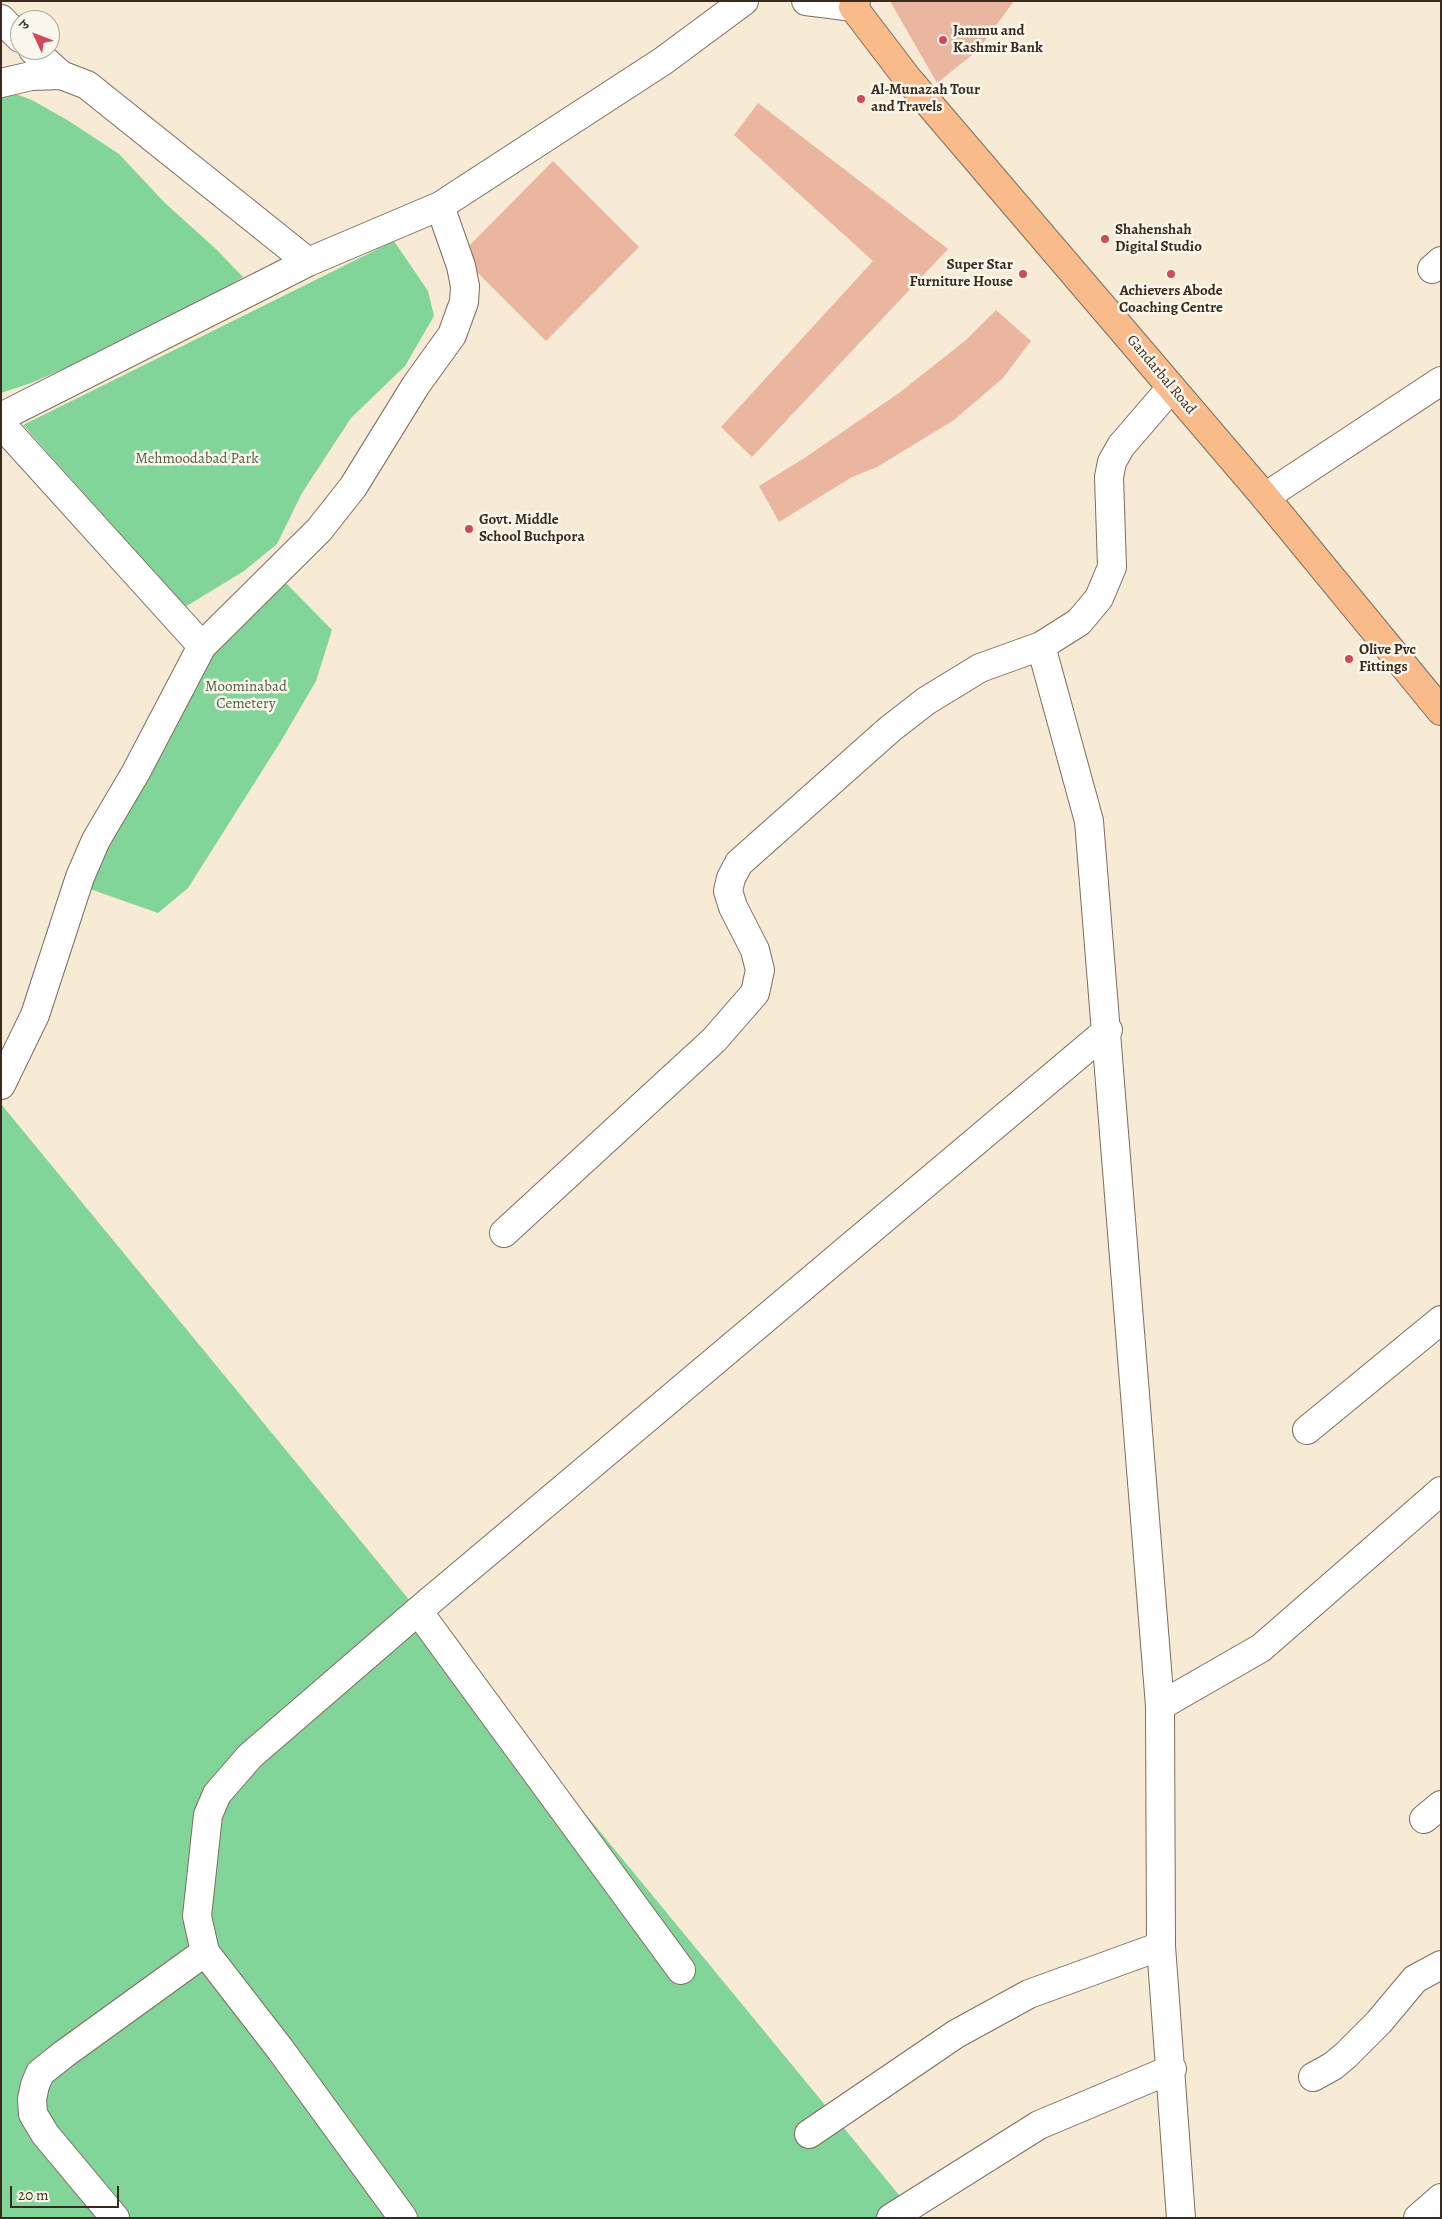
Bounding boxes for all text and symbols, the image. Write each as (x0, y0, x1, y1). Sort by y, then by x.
north arrow (10, 10, 60, 60)
text: उ (15, 16, 34, 34)
place label: Jammu and Kashmir Bank (953, 22, 1043, 57)
marker: Jammu and Kashmir Bank (937, 34, 949, 46)
place label: Al-Munazah Tour and Travels (871, 81, 980, 116)
marker: Al-Munazah Tour and Travels (855, 93, 867, 105)
place label: Shahenshah Digital Studio (1115, 221, 1202, 256)
marker: Shahenshah Digital Studio (1099, 233, 1111, 245)
place label: Super Star Furniture House (909, 256, 1013, 291)
marker: Super Star Furniture House (1017, 268, 1029, 280)
marker: Achievers Abode Coaching Centre (1165, 268, 1177, 280)
place label: Achievers Abode Coaching Centre (1119, 282, 1223, 317)
street label: Gandarbal Road (1123, 332, 1199, 418)
park label: Mehmoodabad Park (135, 450, 259, 468)
place label: Govt. Middle School Buchpora (479, 511, 585, 546)
marker: Govt. Middle School Buchpora (463, 523, 475, 535)
place label: Olive Pvc Fittings (1359, 641, 1416, 676)
marker: Olive Pvc Fittings (1343, 653, 1355, 665)
park label: Moominabad Cemetery (205, 678, 287, 713)
scale bar (12, 2176, 121, 2208)
text: 20 m (18, 2185, 49, 2205)

